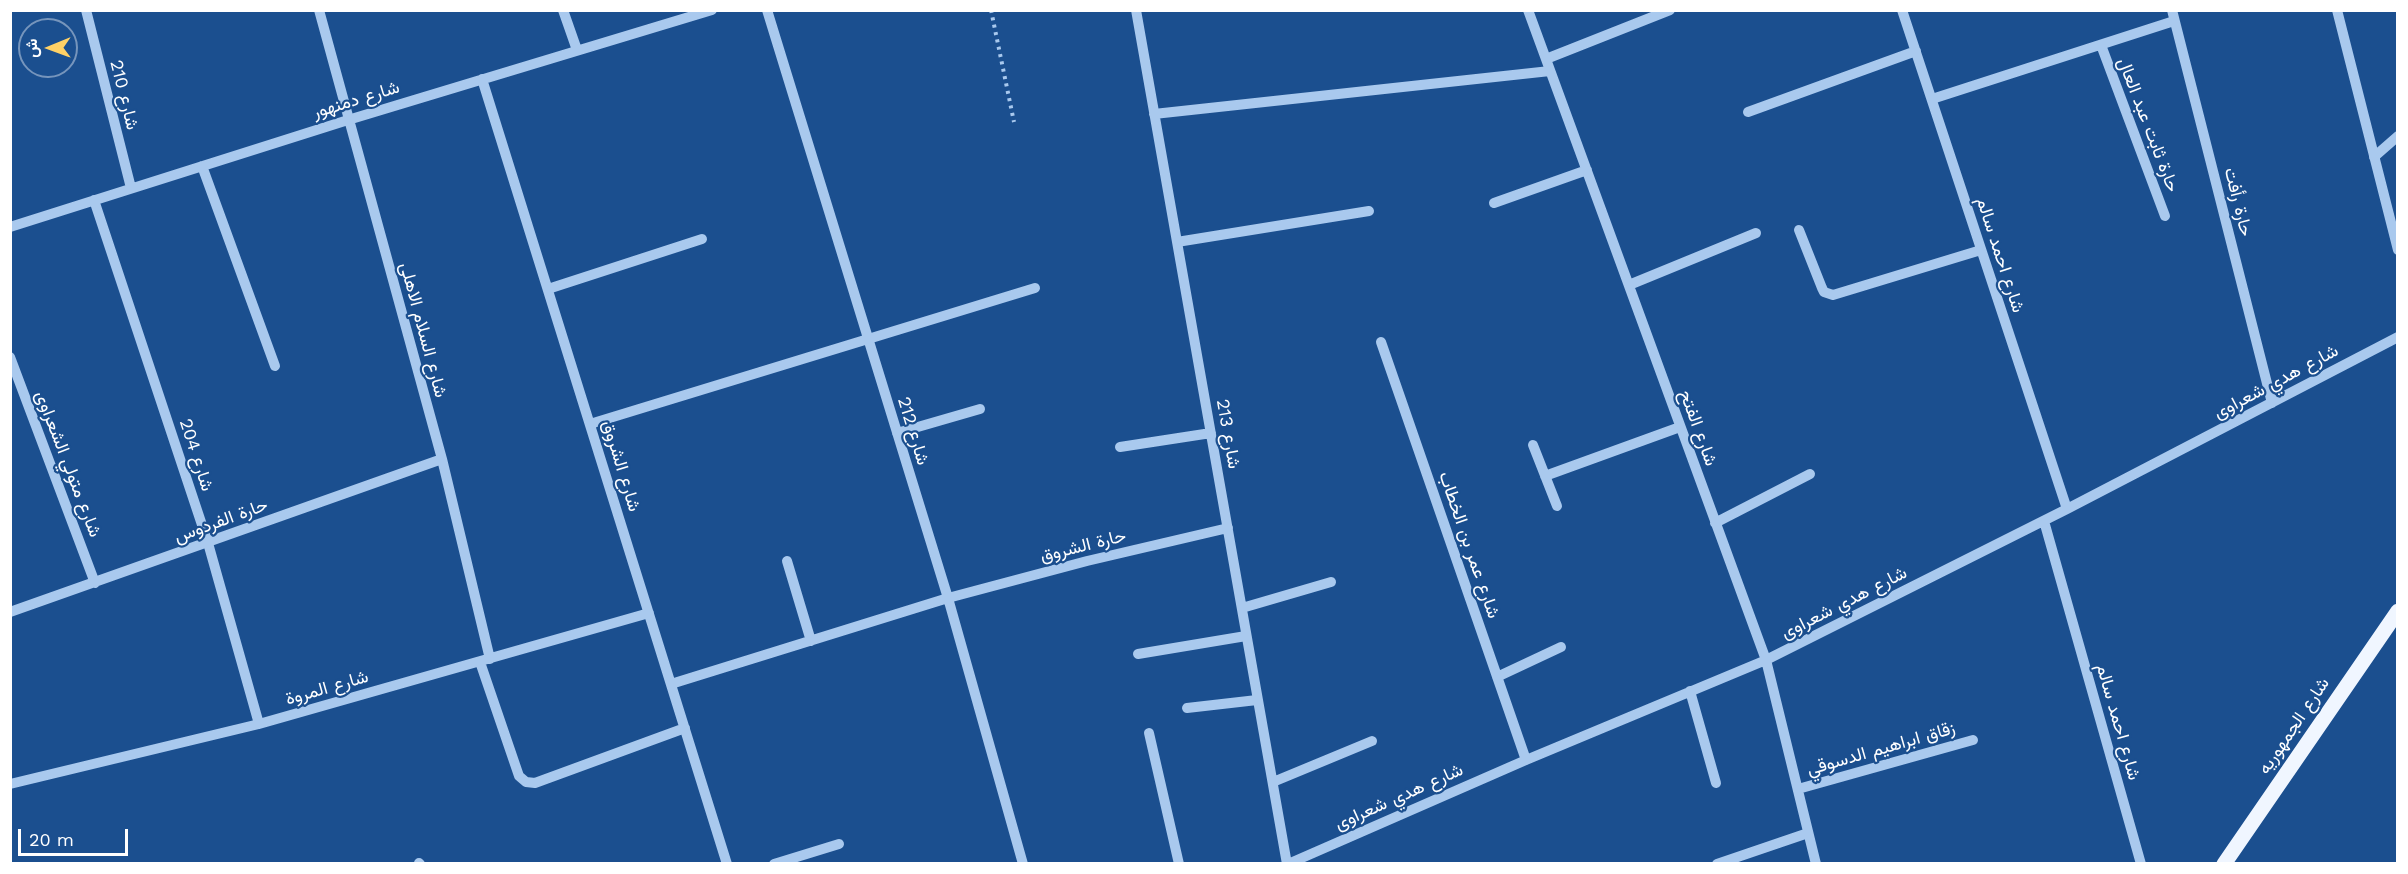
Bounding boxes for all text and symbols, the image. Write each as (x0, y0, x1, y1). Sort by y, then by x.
north arrow (18, 18, 78, 78)
text: ش (22, 39, 41, 58)
street label: حارة ثابت عبد العال (2112, 55, 2184, 195)
street label: شارع 210 (105, 58, 143, 132)
street label: شارع دمنهور (310, 77, 402, 123)
street label: حارة رأفت (2219, 165, 2257, 239)
street label: شارع احمد سالم (1971, 195, 2029, 315)
street label: شارع السلام الاهلى (395, 260, 451, 400)
street label: شارع هدي شعراوى (2210, 340, 2342, 424)
street label: شارع الفتح (1674, 387, 1722, 469)
street label: شارع متولي الشعراوى (30, 388, 106, 540)
street label: شارع 212 (892, 394, 934, 468)
street label: شارع 213 (1211, 397, 1245, 471)
street label: شارع 204 (174, 416, 218, 494)
street label: شارع الشروق (597, 418, 645, 514)
street label: شارع عمر بن الخطاب (1434, 469, 1504, 621)
street label: حارة الفردوس (171, 494, 271, 548)
street label: حارة الشروق (1038, 525, 1128, 567)
street label: شارع هدي شعراوى (1777, 562, 1911, 644)
street label: شارع احمد سالم (2091, 661, 2145, 783)
street label: شارع المروة (283, 666, 371, 710)
street label: شارع الجمهوريه (2254, 673, 2334, 779)
street label: زقاق ابراهيم الدسوقي (1804, 717, 1958, 781)
street label: شارع هدي شعراوى (1331, 759, 1467, 835)
scale bar (21, 817, 130, 855)
text: 20 m (29, 829, 74, 850)

